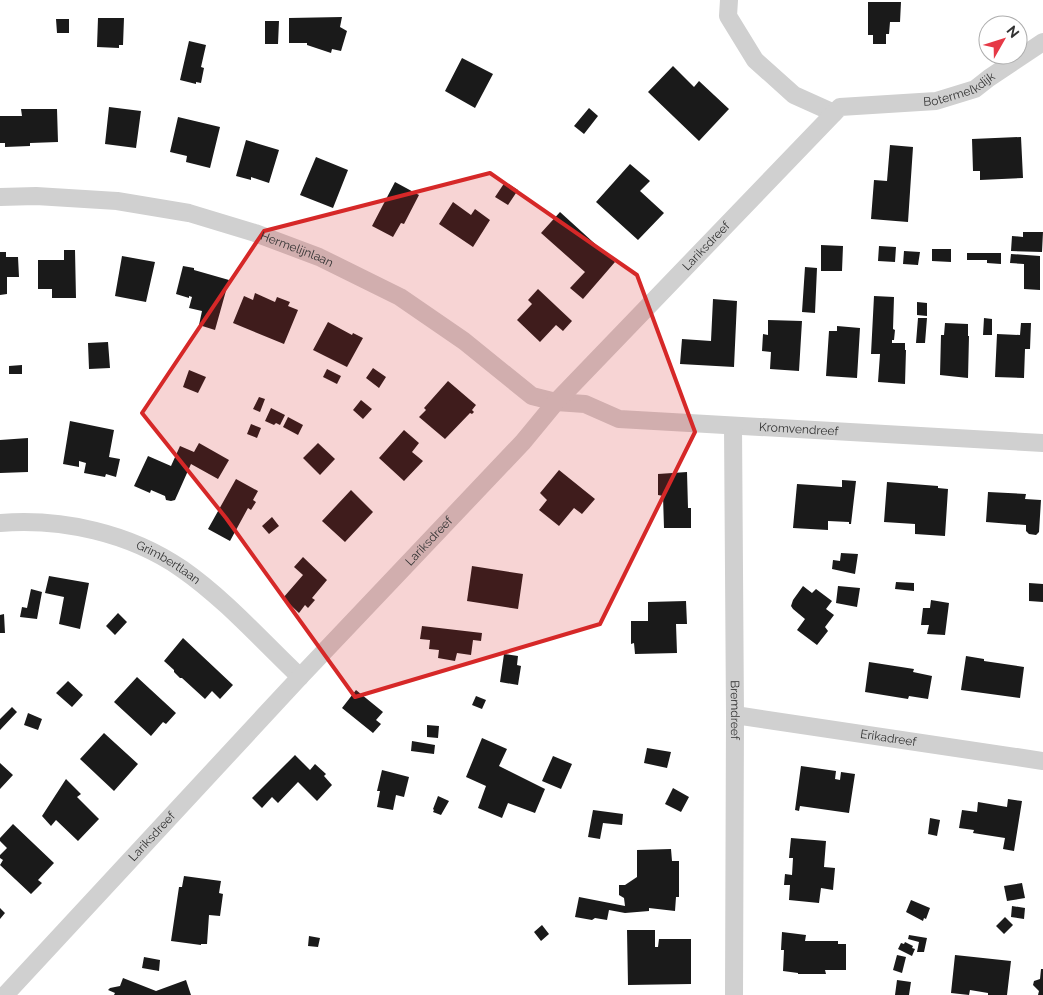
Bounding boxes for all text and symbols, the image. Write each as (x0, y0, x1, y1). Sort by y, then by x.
north arrow (978, 15, 1028, 65)
text: N (1004, 23, 1023, 41)
street label: Botermelkdijk (923, 69, 998, 109)
street label: Lariksdreef (680, 218, 733, 273)
street label: Hermelijnlaan (258, 229, 336, 270)
street label: Kromvendreef (759, 420, 840, 438)
street label: Lariksdreef (402, 513, 456, 569)
street label: Grimbertlaan (134, 538, 203, 587)
street label: Bremdreef (728, 680, 742, 741)
street label: Erikadreef (859, 727, 918, 749)
street label: Lariksdreef (126, 808, 179, 864)

